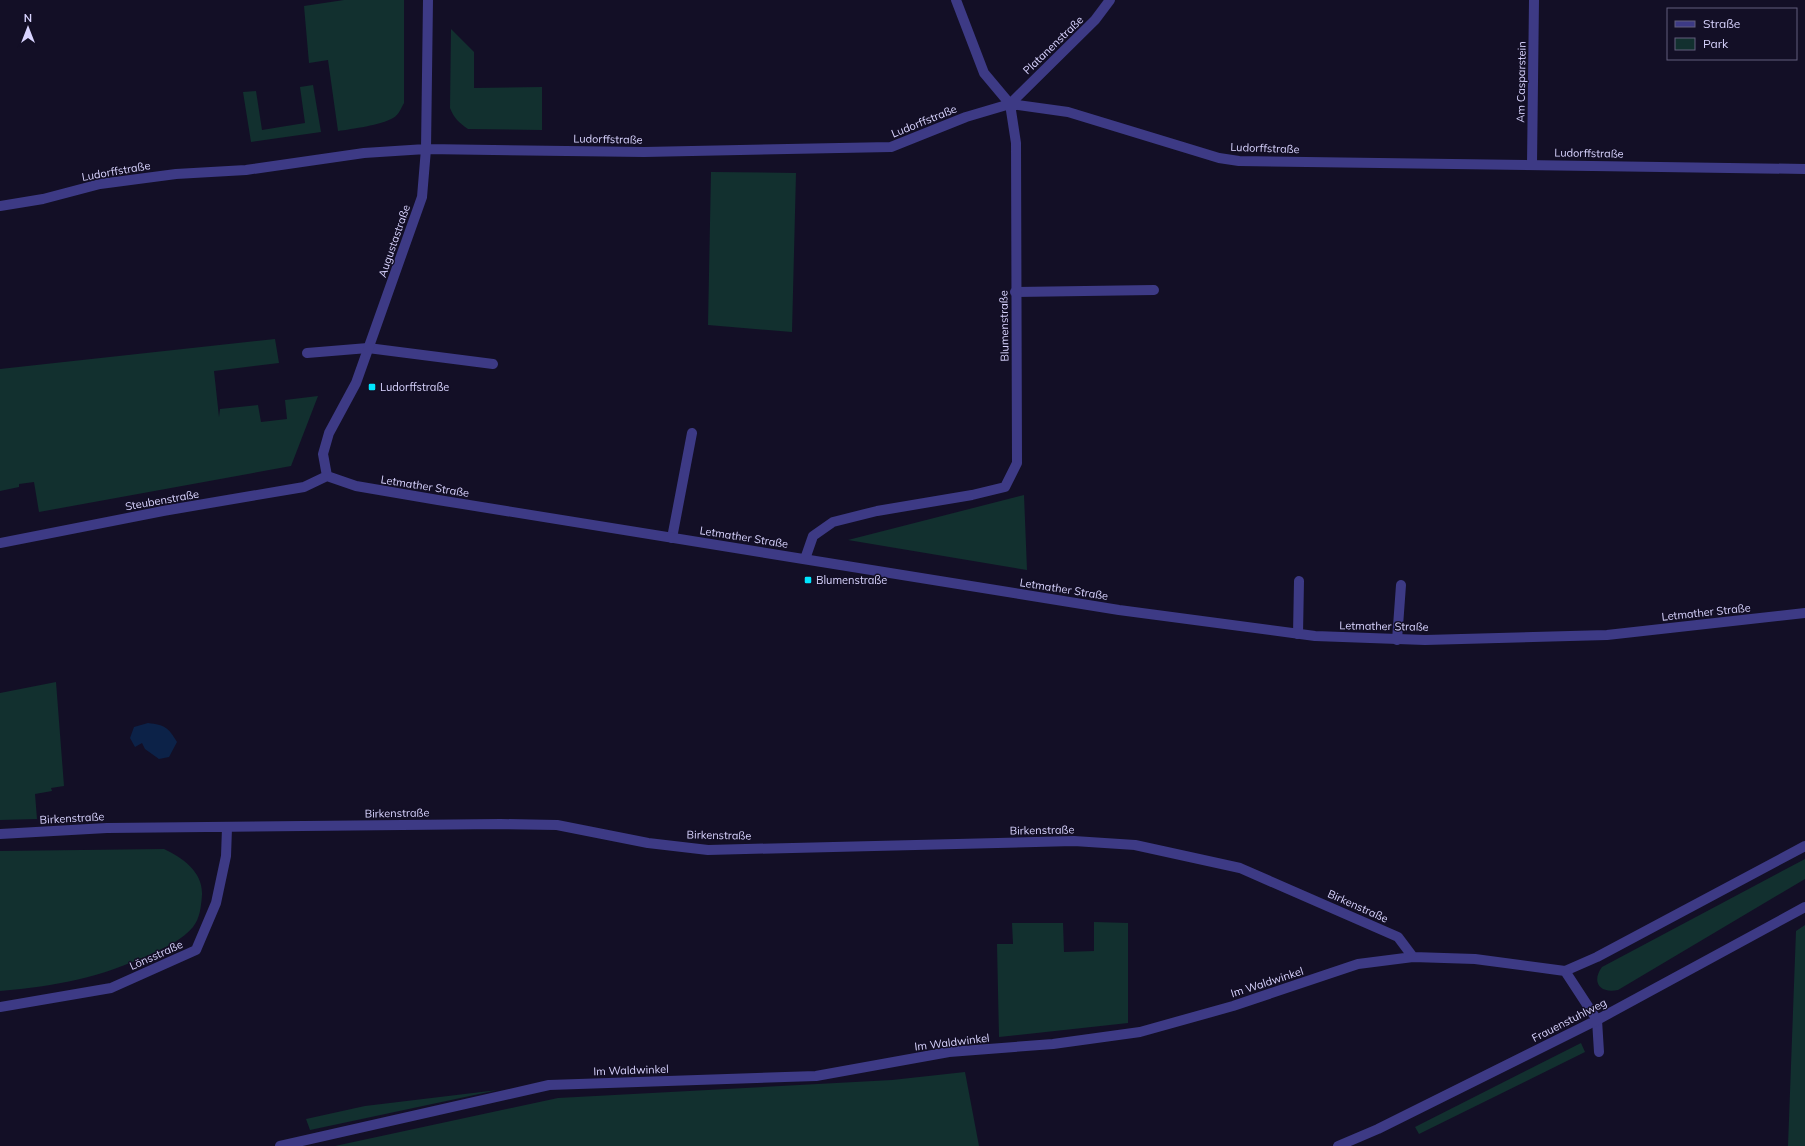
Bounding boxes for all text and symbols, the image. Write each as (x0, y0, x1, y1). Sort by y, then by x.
north arrow (8, 8, 48, 48)
legend (1667, 8, 1797, 60)
text: N (24, 11, 32, 25)
street label: Platanenstraße (1020, 13, 1086, 77)
text: Straße (1703, 16, 1740, 31)
text: Park (1703, 36, 1729, 51)
street label: Am Casparstein (1513, 41, 1529, 123)
street label: Ludorffstraße (889, 102, 959, 140)
street label: Ludorffstraße (573, 131, 643, 147)
street label: Ludorffstraße (1230, 140, 1300, 156)
street label: Ludorffstraße (1554, 145, 1624, 161)
street label: Ludorffstraße (81, 158, 151, 184)
street label: Augustastraße (375, 203, 413, 279)
street label: Blumenstraße (996, 290, 1012, 362)
place label: Ludorffstraße (380, 380, 449, 394)
marker: Ludorffstraße (367, 382, 377, 392)
street label: Letmather Straße (380, 472, 470, 500)
street label: Steubenstraße (124, 487, 200, 513)
street label: Letmather Straße (699, 523, 789, 551)
place label: Blumenstraße (816, 573, 887, 587)
marker: Blumenstraße (803, 575, 813, 585)
street label: Letmather Straße (1019, 575, 1109, 603)
street label: Letmather Straße (1661, 600, 1751, 624)
street label: Letmather Straße (1339, 618, 1429, 634)
street label: Birkenstraße (364, 805, 430, 821)
street label: Birkenstraße (39, 809, 105, 827)
street label: Birkenstraße (1009, 822, 1075, 838)
street label: Birkenstraße (686, 827, 752, 843)
street label: Birkenstraße (1326, 886, 1390, 926)
street label: Lönsstraße (127, 937, 185, 973)
street label: Im Waldwinkel (1229, 964, 1305, 1000)
street label: Frauenstuhlweg (1529, 995, 1609, 1045)
street label: Im Waldwinkel (914, 1030, 990, 1054)
street label: Im Waldwinkel (593, 1062, 669, 1078)

